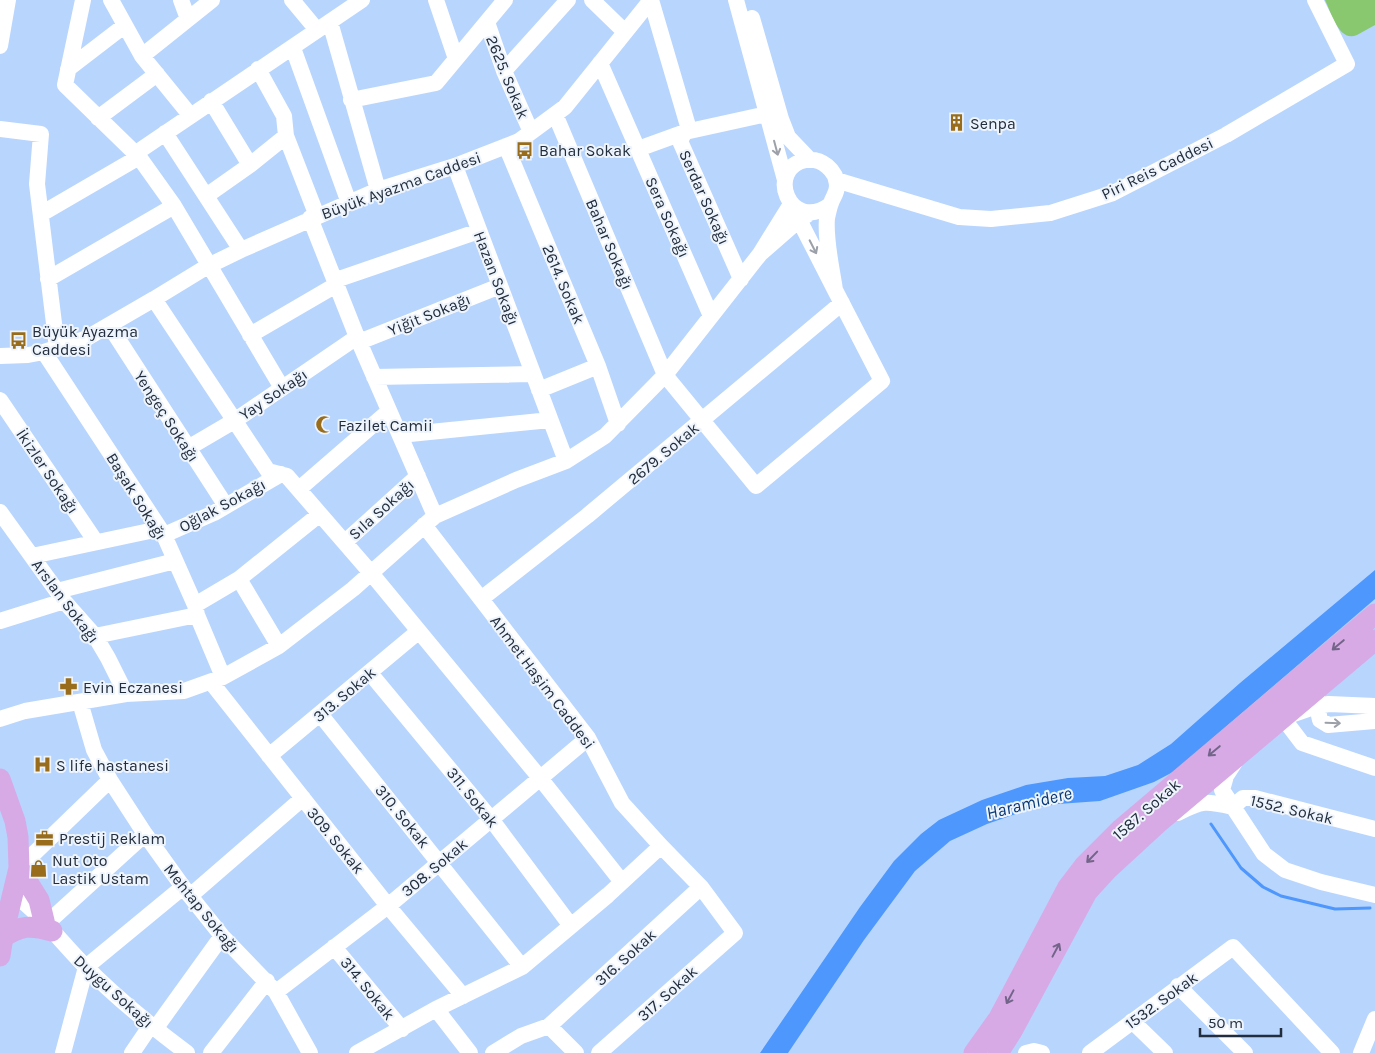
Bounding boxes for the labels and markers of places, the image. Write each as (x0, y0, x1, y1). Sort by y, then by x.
building icon: Senpa (946, 113, 966, 133)
place label: Senpa (970, 114, 1016, 133)
bus stop icon: Bahar Sokak (515, 140, 535, 160)
place label: Bahar Sokak (539, 141, 631, 160)
place label: Büyük Ayazma Caddesi (32, 322, 138, 359)
bus stop icon: Büyük Ayazma Caddesi (8, 330, 28, 350)
mosque icon: Fazilet Camii (314, 415, 334, 435)
place label: Fazilet Camii (338, 416, 433, 435)
pharmacy icon: Evin Eczanesi (59, 677, 79, 697)
place label: Evin Eczanesi (83, 678, 183, 697)
hospital icon: S life hastanesi (32, 755, 52, 775)
place label: S life hastanesi (56, 756, 169, 775)
office icon: Prestij Reklam (35, 828, 55, 848)
place label: Prestij Reklam (59, 829, 165, 848)
place label: Nut Oto Lastik Ustam (52, 851, 149, 888)
shop icon: Nut Oto Lastik Ustam (28, 859, 48, 879)

